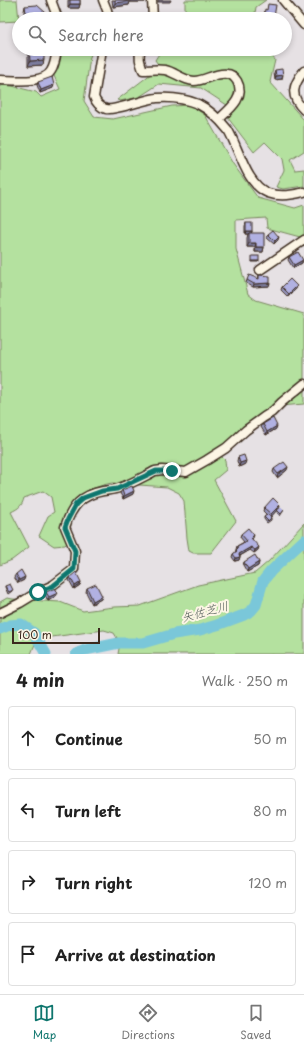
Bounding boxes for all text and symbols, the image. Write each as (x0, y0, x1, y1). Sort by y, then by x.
search box (12, 12, 292, 56)
icon: search (26, 23, 48, 45)
text: Search here (58, 23, 144, 46)
route end (163, 462, 181, 480)
route start (29, 583, 47, 601)
water label: 矢佐芝川 (179, 596, 230, 626)
scale bar (12, 626, 100, 645)
text: 100 m (18, 626, 52, 643)
text: 4 min (16, 667, 64, 693)
text: Walk · 250 m (202, 671, 288, 690)
icon: ahead (17, 727, 39, 749)
text: Continue (55, 727, 123, 750)
text: 50 m (253, 729, 287, 748)
icon: left (17, 799, 39, 821)
text: Turn left (55, 799, 121, 822)
text: 80 m (253, 801, 287, 820)
icon: right (17, 871, 39, 893)
text: Turn right (55, 871, 132, 894)
text: 120 m (248, 873, 287, 892)
icon: arrive (17, 943, 39, 965)
text: Arrive at destination (55, 943, 216, 966)
tab: Map (33, 1002, 56, 1043)
tab: Directions (121, 1002, 175, 1043)
tab: Saved (240, 1002, 271, 1043)

